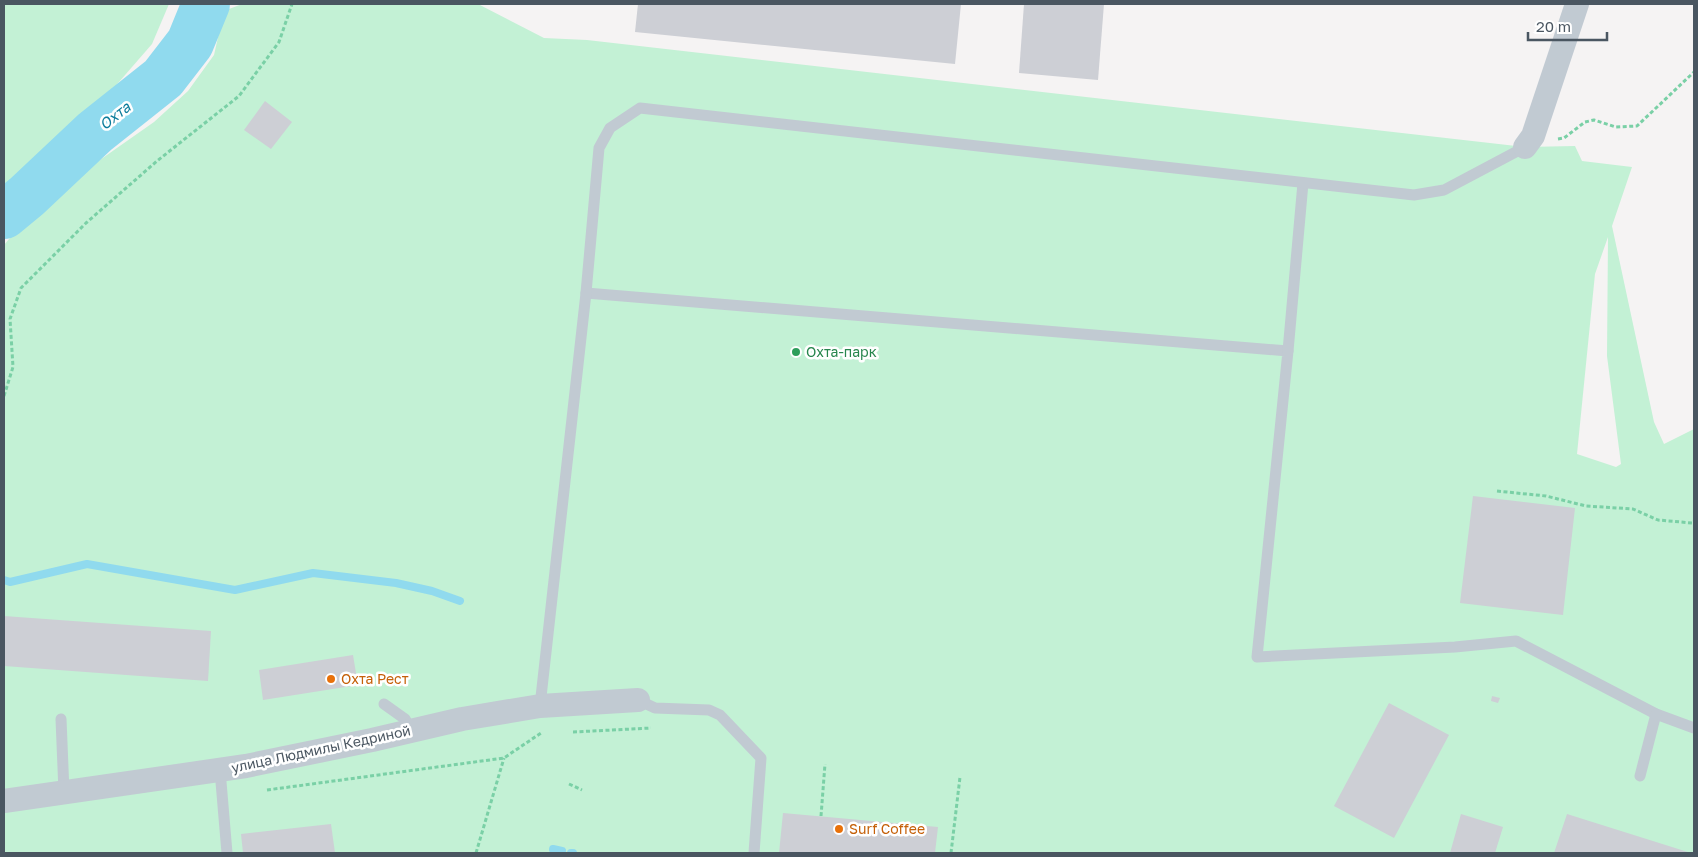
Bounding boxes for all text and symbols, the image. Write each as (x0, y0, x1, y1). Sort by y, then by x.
scale bar (1528, 10, 1607, 42)
text: 20 m (1536, 17, 1571, 35)
water label: Охта (95, 97, 134, 133)
place label: Охта-парк (806, 343, 877, 360)
marker: Охта-парк (790, 346, 802, 358)
place label: Охта Рест (341, 670, 409, 687)
marker: Охта Рест (325, 673, 337, 685)
street label: улица Людмилы Кедриной (230, 721, 412, 776)
place label: Surf Coffee (849, 820, 925, 837)
marker: Surf Coffee (833, 823, 845, 835)

